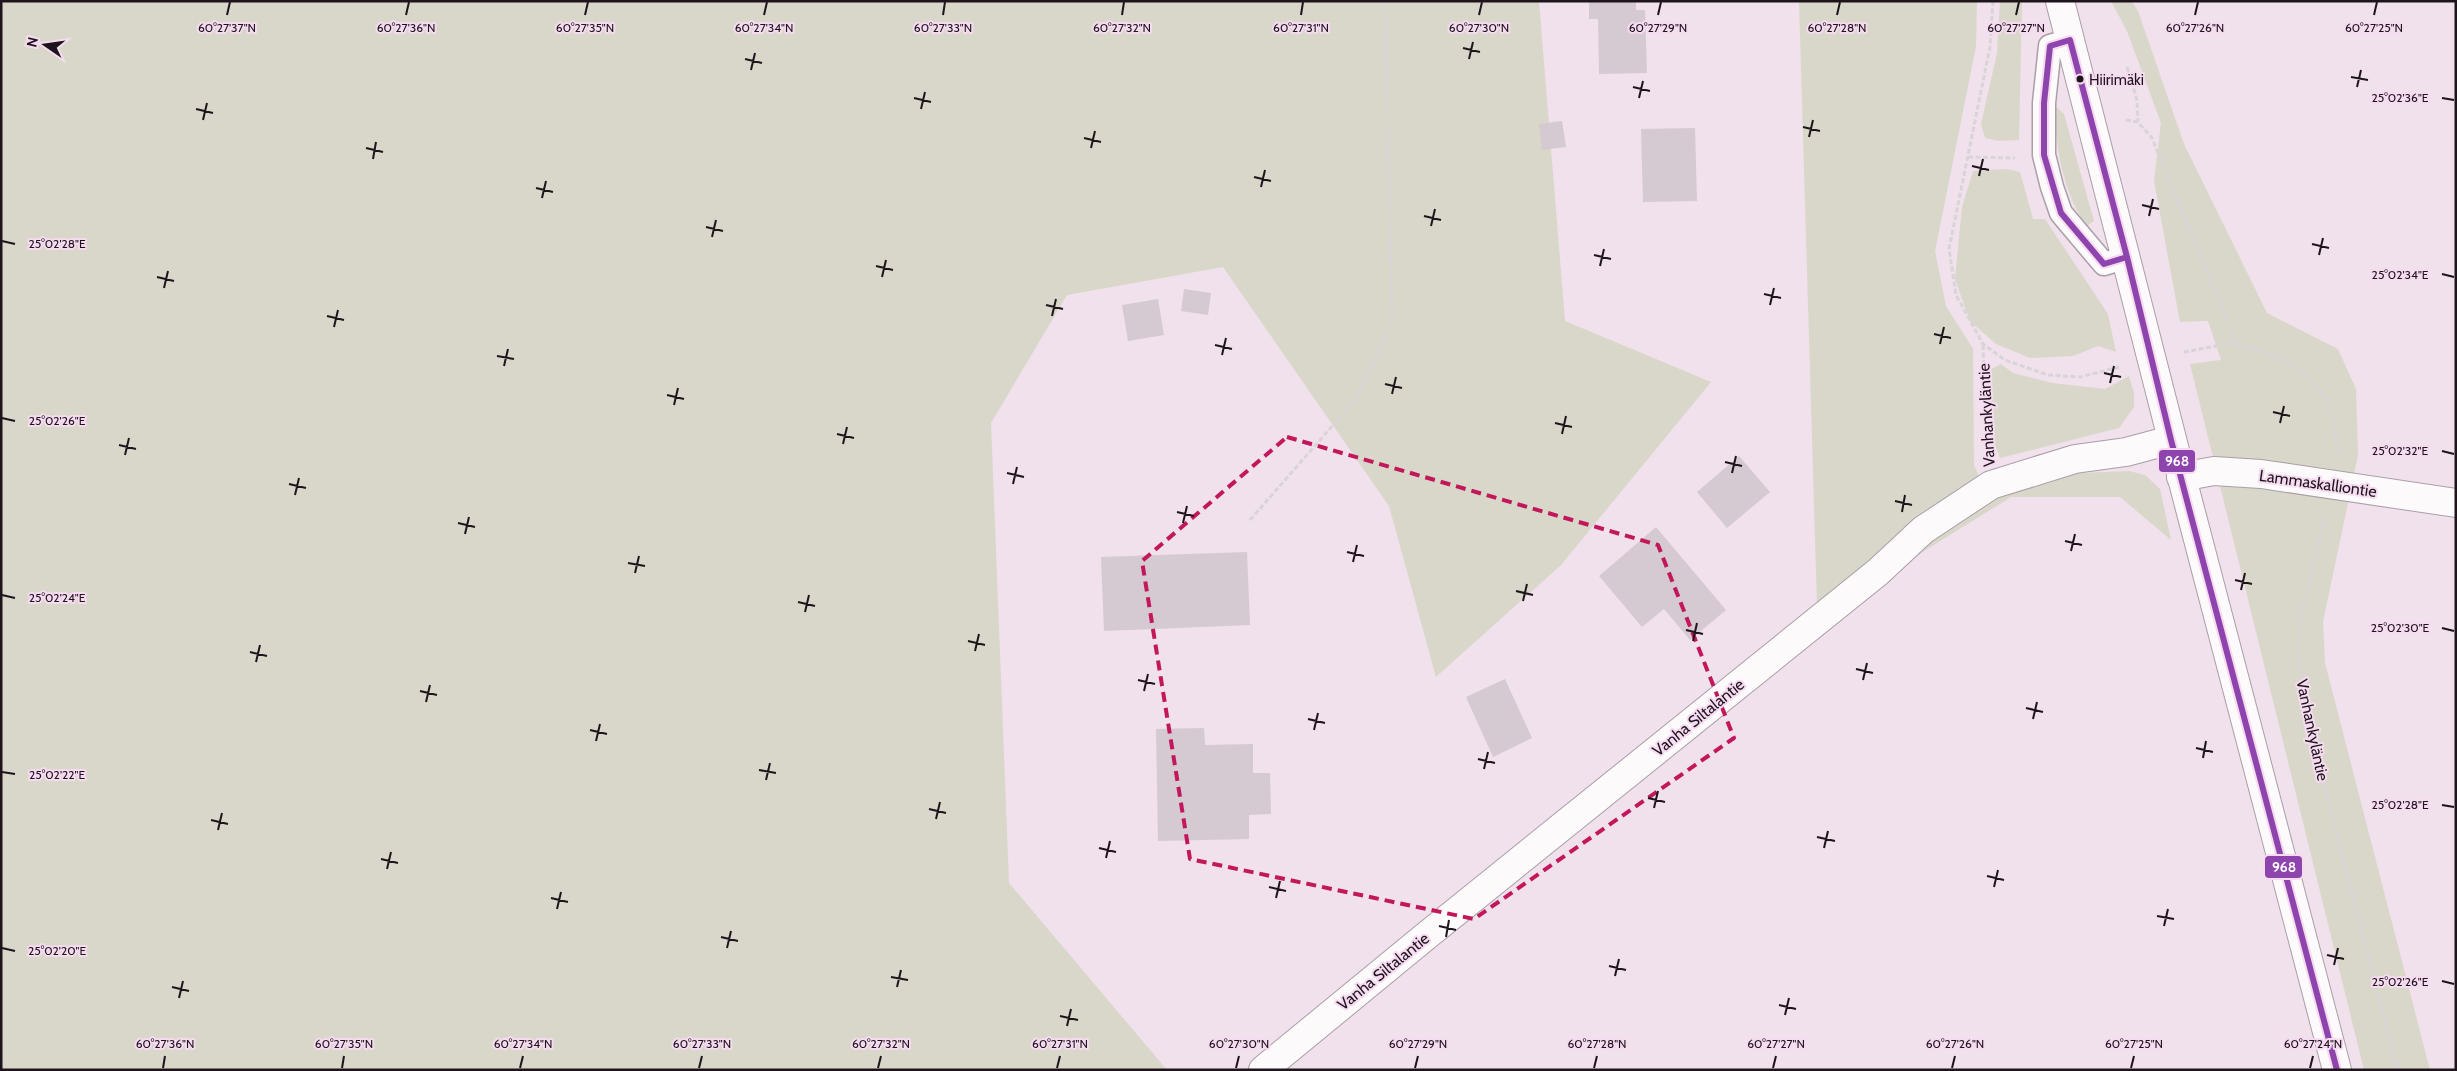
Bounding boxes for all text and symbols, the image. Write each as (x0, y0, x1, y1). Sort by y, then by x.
north arrow (20, 20, 70, 70)
text: 60°27'37"N (198, 20, 256, 35)
text: 60°27'36"N (377, 20, 435, 35)
text: 60°27'35"N (556, 20, 614, 35)
text: 60°27'34"N (735, 20, 793, 35)
text: 60°27'33"N (914, 20, 972, 35)
text: 60°27'32"N (1093, 20, 1151, 35)
text: 60°27'31"N (1273, 20, 1329, 35)
text: 60°27'30"N (1449, 20, 1509, 35)
text: 60°27'29"N (1629, 20, 1687, 35)
text: 60°27'28"N (1808, 20, 1866, 35)
text: 60°27'27"N (1987, 20, 2045, 35)
text: 60°27'26"N (2166, 20, 2224, 35)
text: 60°27'25"N (2345, 20, 2403, 35)
text: N (22, 35, 42, 49)
place label: Hiirimäki (2089, 71, 2144, 89)
marker: Hiirimäki (2075, 74, 2085, 84)
text: 25°02'36"E (2372, 90, 2429, 105)
text: 25°02'28"E (28, 236, 86, 251)
text: 25°02'34"E (2372, 267, 2429, 282)
street label: Vanhankyläntie (1974, 363, 1999, 467)
text: 25°02'26"E (29, 413, 86, 428)
text: 25°02'32"E (2372, 443, 2428, 458)
line badge: 968 (2158, 449, 2196, 473)
text: 968 (2165, 452, 2189, 470)
street label: Lammaskalliontie (2258, 466, 2378, 501)
text: 25°02'24"E (29, 590, 86, 605)
text: 25°02'30"E (2371, 620, 2430, 635)
street label: Vanha Siltalantie (1649, 675, 1748, 760)
street label: Vanhankyläntie (2292, 677, 2333, 783)
text: 25°02'22"E (29, 767, 85, 782)
text: 25°02'28"E (2371, 797, 2429, 812)
line badge: 968 (2264, 855, 2303, 879)
text: 968 (2272, 858, 2296, 876)
street label: Vanha Siltalantie (1334, 929, 1433, 1014)
text: 25°02'20"E (28, 943, 86, 958)
text: 25°02'26"E (2372, 974, 2429, 989)
text: 60°27'36"N (136, 1036, 194, 1051)
text: 60°27'35"N (315, 1036, 373, 1051)
text: 60°27'34"N (494, 1036, 552, 1051)
text: 60°27'33"N (673, 1036, 731, 1051)
text: 60°27'32"N (852, 1036, 910, 1051)
text: 60°27'31"N (1032, 1036, 1088, 1051)
text: 60°27'30"N (1209, 1036, 1269, 1051)
text: 60°27'29"N (1389, 1036, 1447, 1051)
text: 60°27'28"N (1568, 1036, 1626, 1051)
text: 60°27'27"N (1747, 1036, 1805, 1051)
text: 60°27'26"N (1926, 1036, 1984, 1051)
text: 60°27'25"N (2105, 1036, 2163, 1051)
text: 60°27'24"N (2284, 1036, 2342, 1051)

